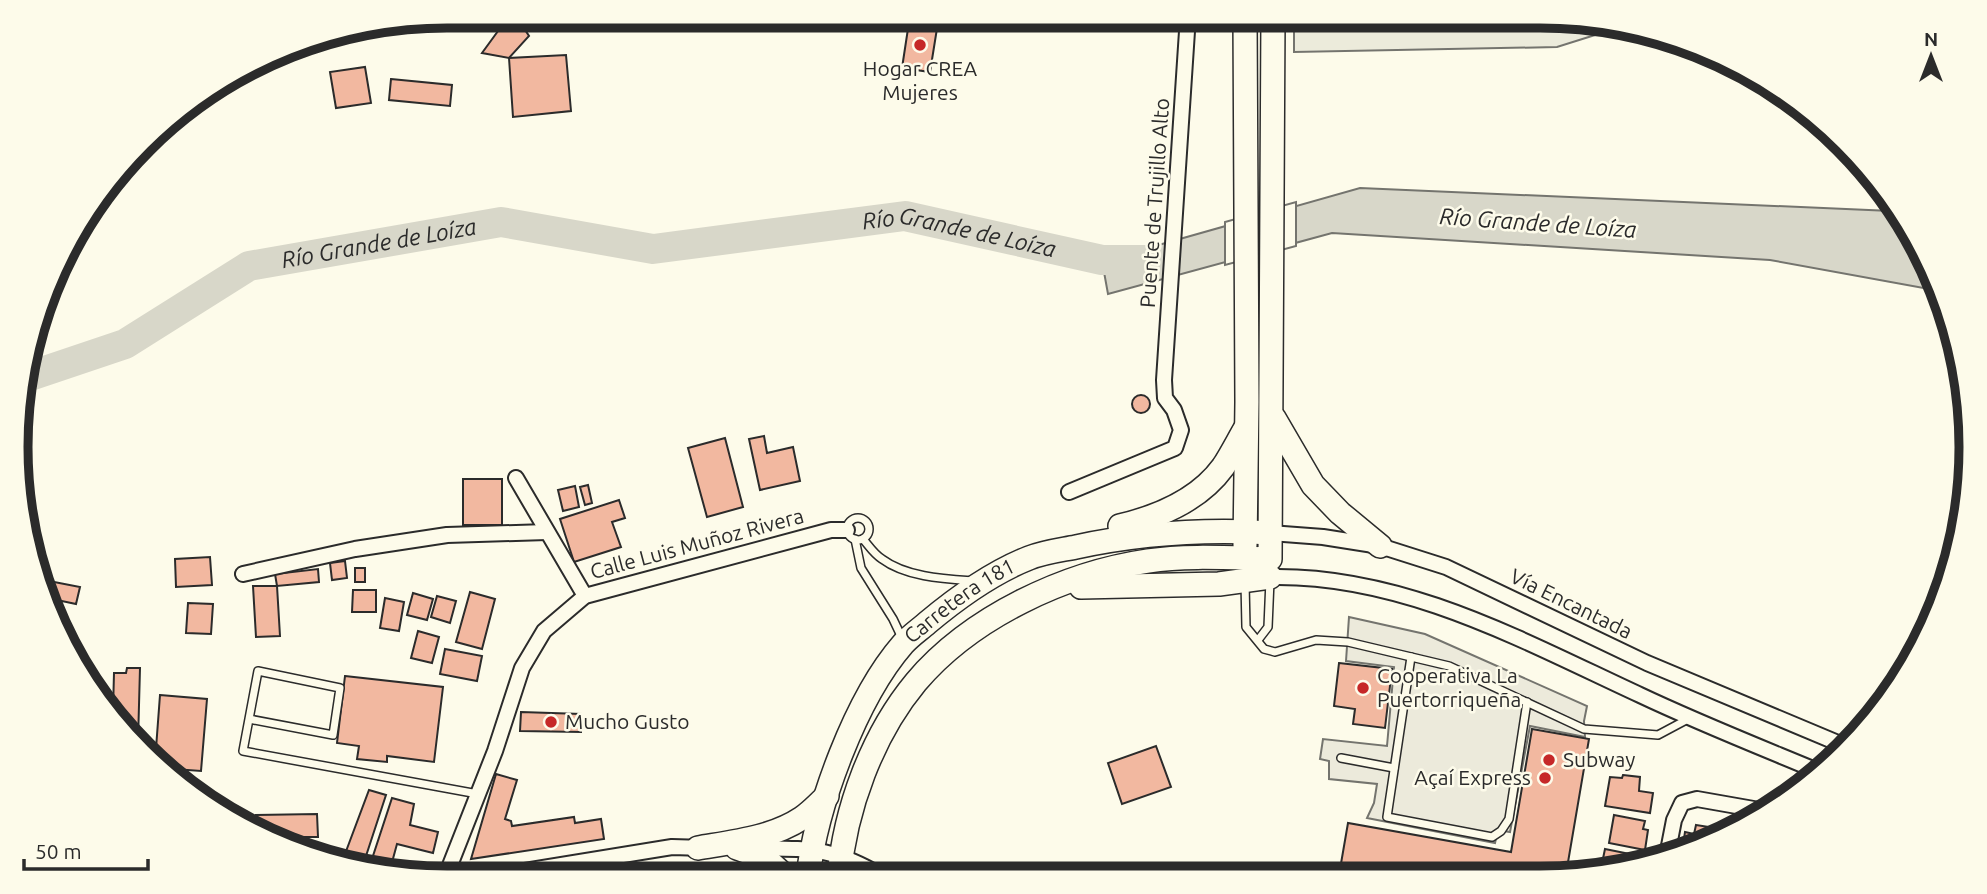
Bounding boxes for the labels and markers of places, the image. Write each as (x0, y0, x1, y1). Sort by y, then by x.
marker: Hogar CREA Mujeres (912, 37, 928, 53)
place label: Hogar CREA Mujeres (863, 56, 977, 104)
place label: Cooperativa La Puertorriqueña (1377, 663, 1521, 711)
marker: Cooperativa La Puertorriqueña (1355, 680, 1371, 696)
place label: Mucho Gusto (565, 709, 690, 733)
marker: Mucho Gusto (543, 714, 559, 730)
place label: Subway (1563, 747, 1635, 771)
marker: Subway (1541, 752, 1557, 768)
place label: Açaí Express (1414, 765, 1531, 789)
marker: Açaí Express (1537, 770, 1553, 786)

